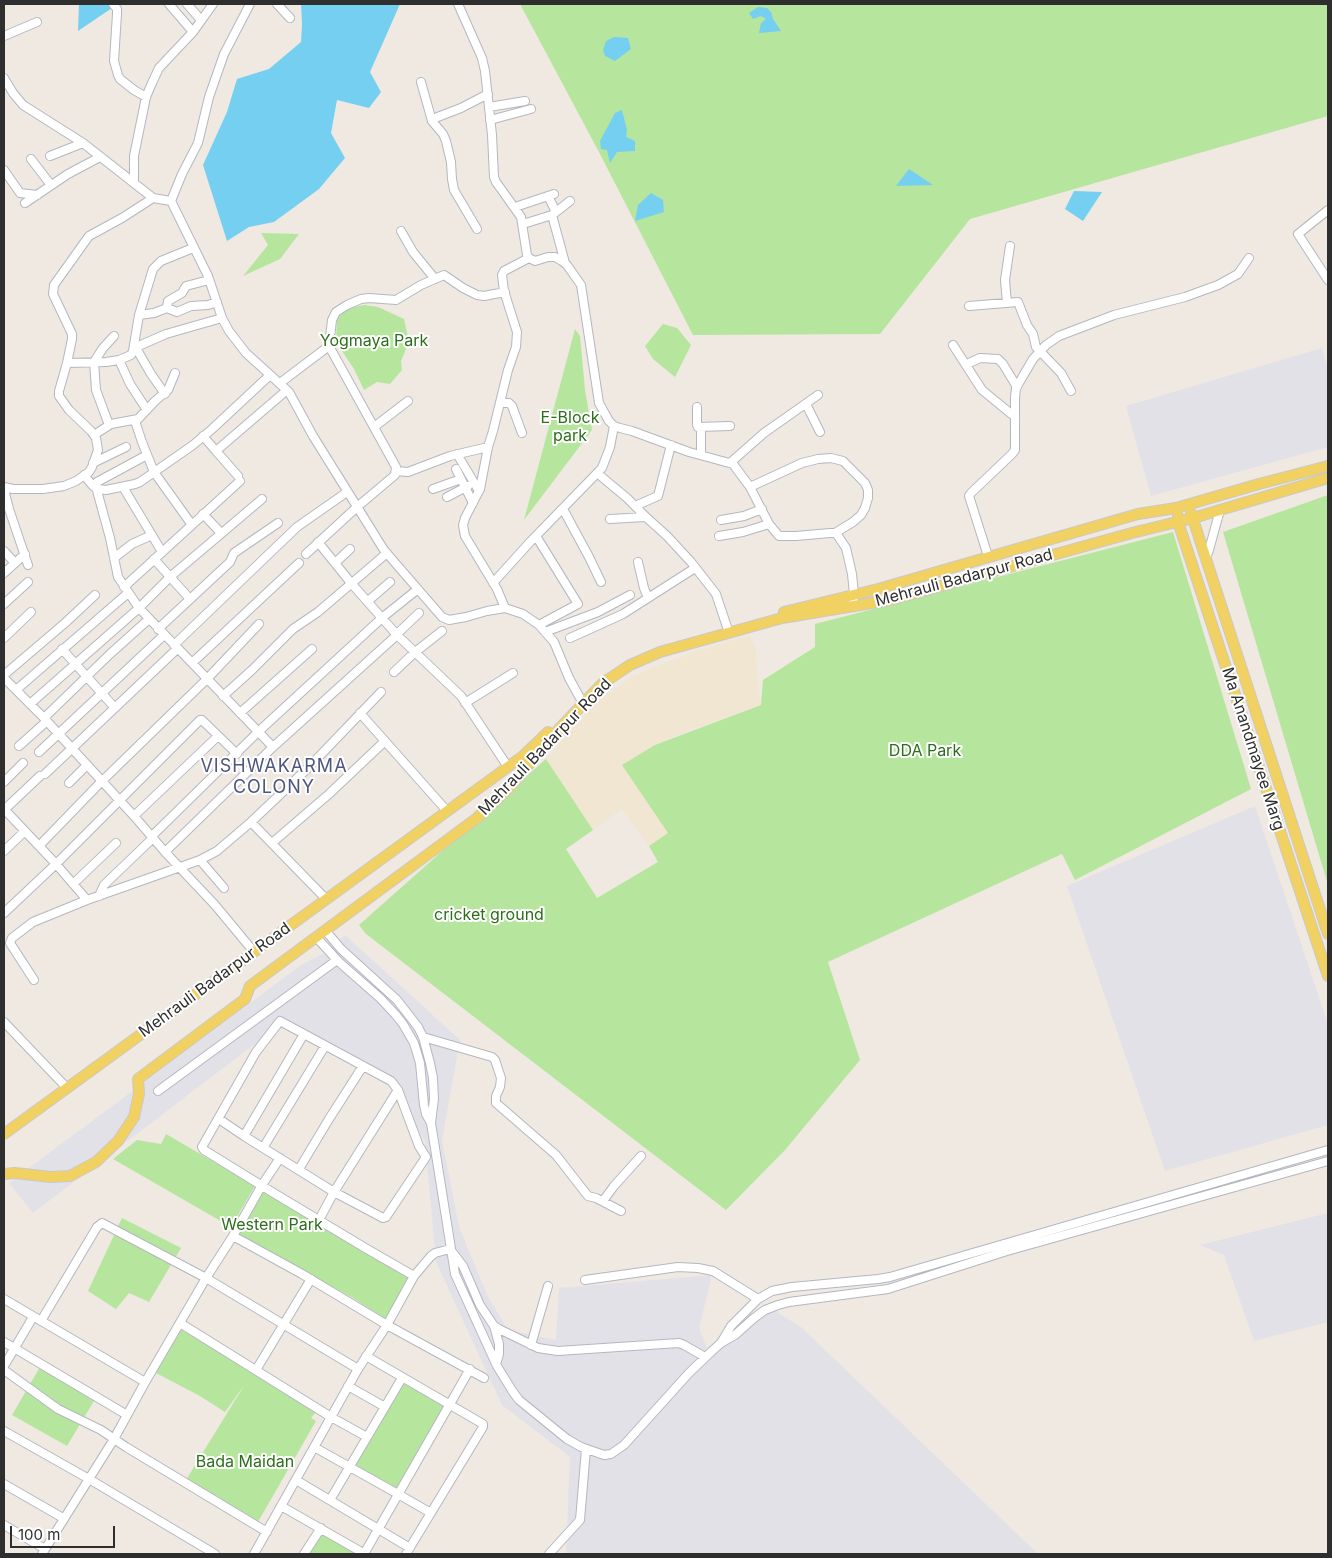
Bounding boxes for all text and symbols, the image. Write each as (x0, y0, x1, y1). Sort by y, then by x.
park label: Yogmaya Park (320, 331, 428, 351)
park label: E-Block park (541, 408, 599, 446)
street label: Mehrauli Badarpur Road (873, 545, 1055, 611)
street label: Ma Anandmayee Marg (1218, 665, 1288, 833)
street label: Mehrauli Badarpur Road (475, 675, 615, 819)
park label: DDA Park (889, 741, 961, 761)
district label: VISHWAKARMA COLONY (199, 756, 349, 799)
park label: cricket ground (434, 905, 544, 925)
street label: Mehrauli Badarpur Road (135, 918, 295, 1042)
park label: Western Park (221, 1215, 323, 1235)
park label: Bada Maidan (196, 1452, 294, 1472)
scale bar (12, 1516, 118, 1548)
text: 100 m (18, 1525, 60, 1544)

